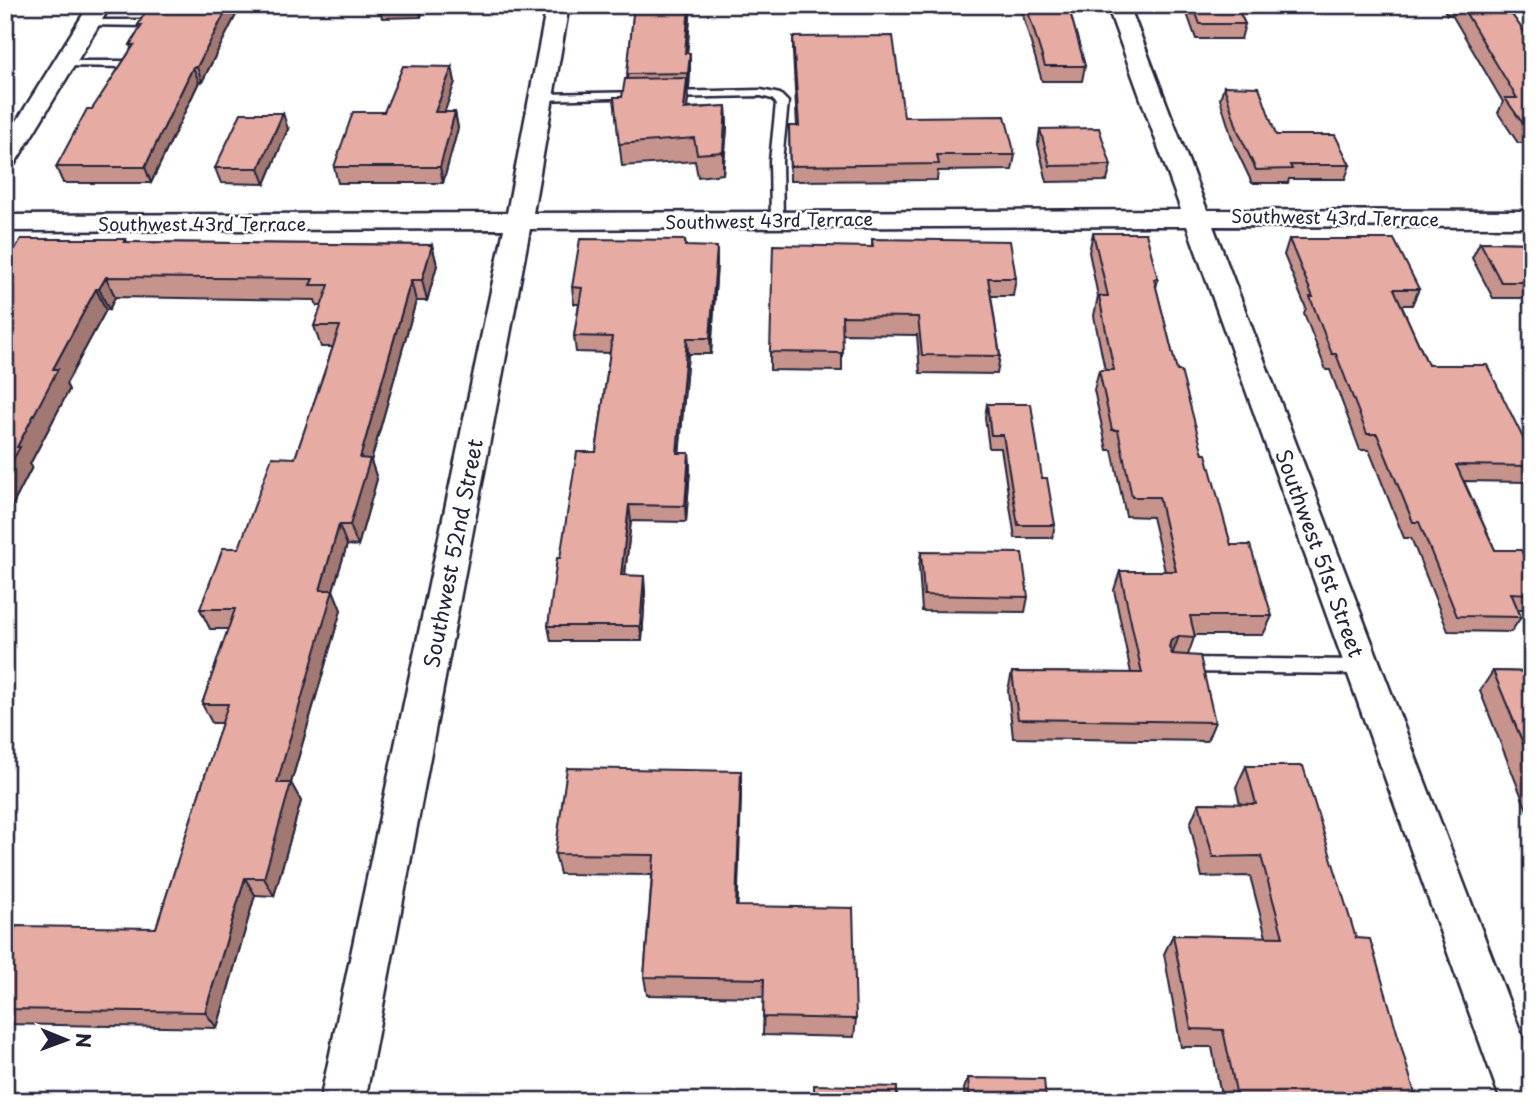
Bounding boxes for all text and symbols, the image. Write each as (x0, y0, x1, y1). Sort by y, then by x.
street label: Southwest 43rd Terrace (1231, 202, 1439, 232)
street label: Southwest 43rd Terrace (665, 205, 873, 235)
street label: Southwest 43rd Terrace (98, 210, 306, 237)
street label: Southwest 52nd Street (414, 436, 490, 670)
street label: Southwest 51st Street (1268, 445, 1374, 661)
north arrow (32, 1004, 102, 1074)
text: N (70, 1033, 98, 1048)

